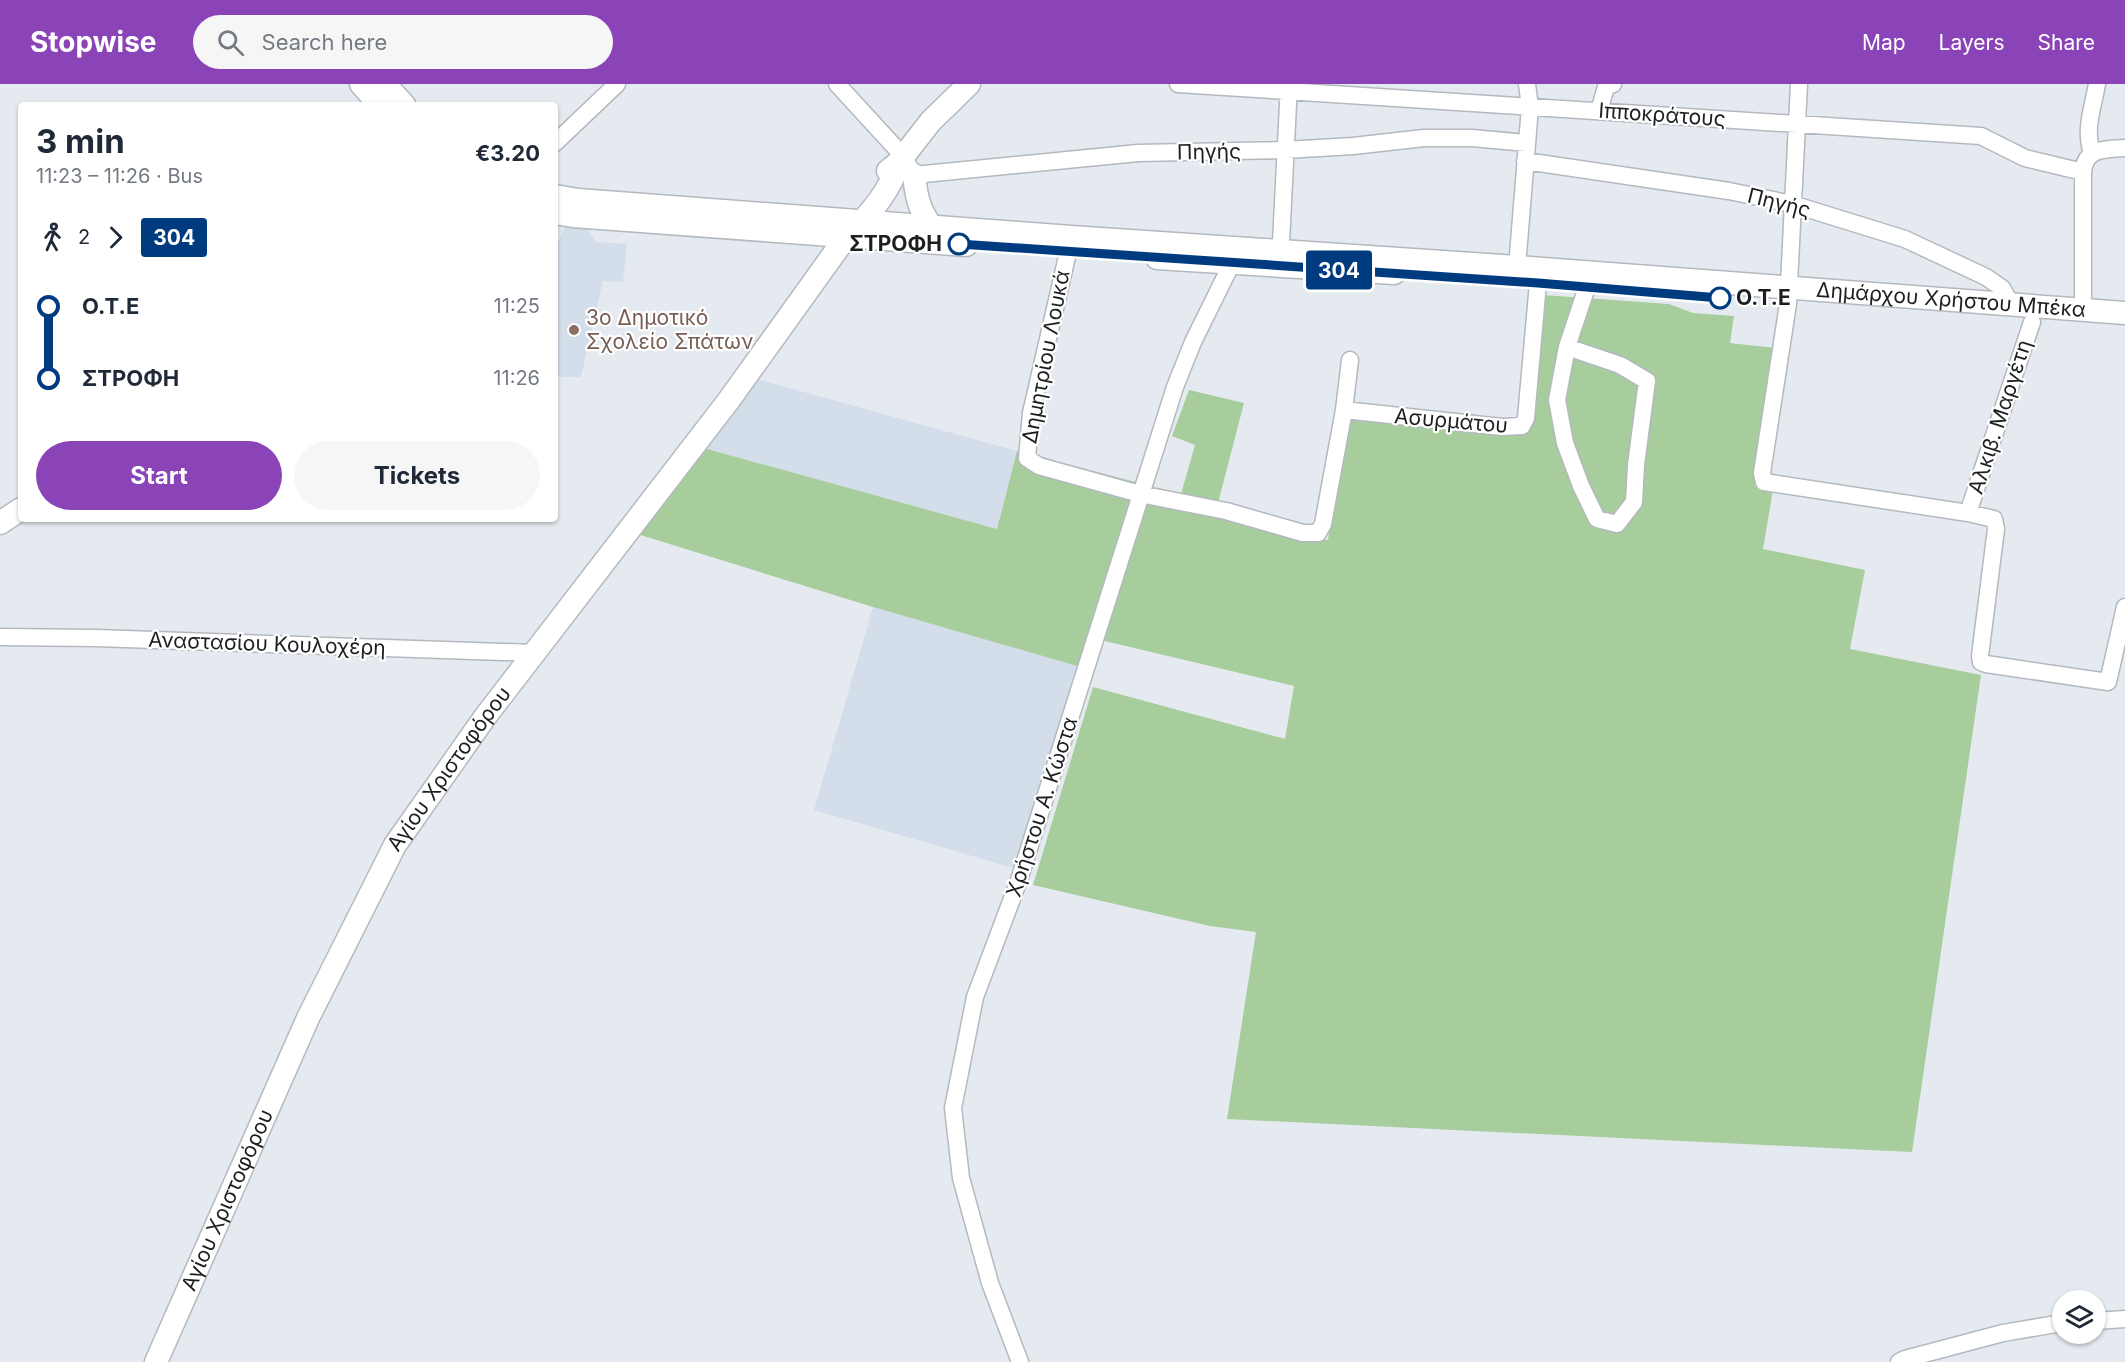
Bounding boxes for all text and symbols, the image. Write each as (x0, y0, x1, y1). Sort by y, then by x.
search box (193, 15, 613, 69)
text: Stopwise (30, 25, 157, 59)
icon: search (214, 26, 247, 59)
text: Search here (262, 29, 387, 55)
text: Map (1862, 30, 1906, 55)
text: Layers (1939, 30, 2005, 55)
text: Share (2038, 30, 2095, 55)
street label: Ιπποκράτους (1598, 98, 1726, 131)
text: 3 min (36, 121, 125, 161)
street label: Πηγής (1177, 138, 1241, 165)
text: €3.20 (475, 140, 540, 166)
text: 11:23 – 11:26 · Bus (36, 164, 203, 188)
street label: Πηγής (1745, 183, 1813, 222)
icon: walk (36, 221, 69, 254)
icon: forward (99, 221, 132, 254)
text: 2 (78, 225, 90, 249)
text: 304 (153, 225, 195, 250)
place label: ΣΤΡΟΦΗ (849, 231, 942, 256)
marker: ΣΤΡΟΦΗ (948, 233, 970, 255)
line badge: 304 (1304, 250, 1374, 290)
text: 304 (1318, 258, 1360, 283)
street label: Δημητρίου Λουκά (1016, 268, 1075, 445)
street label: Δημάρχου Χρήστου Μπέκα (1815, 277, 2087, 322)
place label: Ο.Τ.Ε (1736, 285, 1791, 310)
marker: Ο.Τ.Ε (1709, 287, 1731, 309)
text: Ο.Τ.Ε (82, 293, 139, 319)
text: 11:25 (494, 294, 540, 318)
place label: 3ο Δημοτικό Σχολείο Σπάτων (586, 305, 753, 354)
marker: 3ο Δημοτικό Σχολείο Σπάτων (567, 323, 581, 337)
street label: Αλκιβ. Μαργέτη (1963, 337, 2036, 497)
text: ΣΤΡΟΦΗ (82, 365, 179, 391)
text: 11:26 (493, 366, 540, 390)
street label: Ασυρμάτου (1393, 403, 1509, 438)
button: Start (36, 441, 282, 510)
button: Tickets (294, 441, 540, 510)
street label: Αναστασίου Κουλοχέρη (148, 627, 386, 660)
street label: Αγίου Χριστοφόρου (382, 681, 516, 856)
street label: Χρήστου Α. Κώστα (1001, 714, 1082, 900)
street label: Αγίου Χριστοφόρου (176, 1105, 278, 1295)
map controls (2052, 1290, 2106, 1344)
button: layers (2052, 1290, 2106, 1344)

